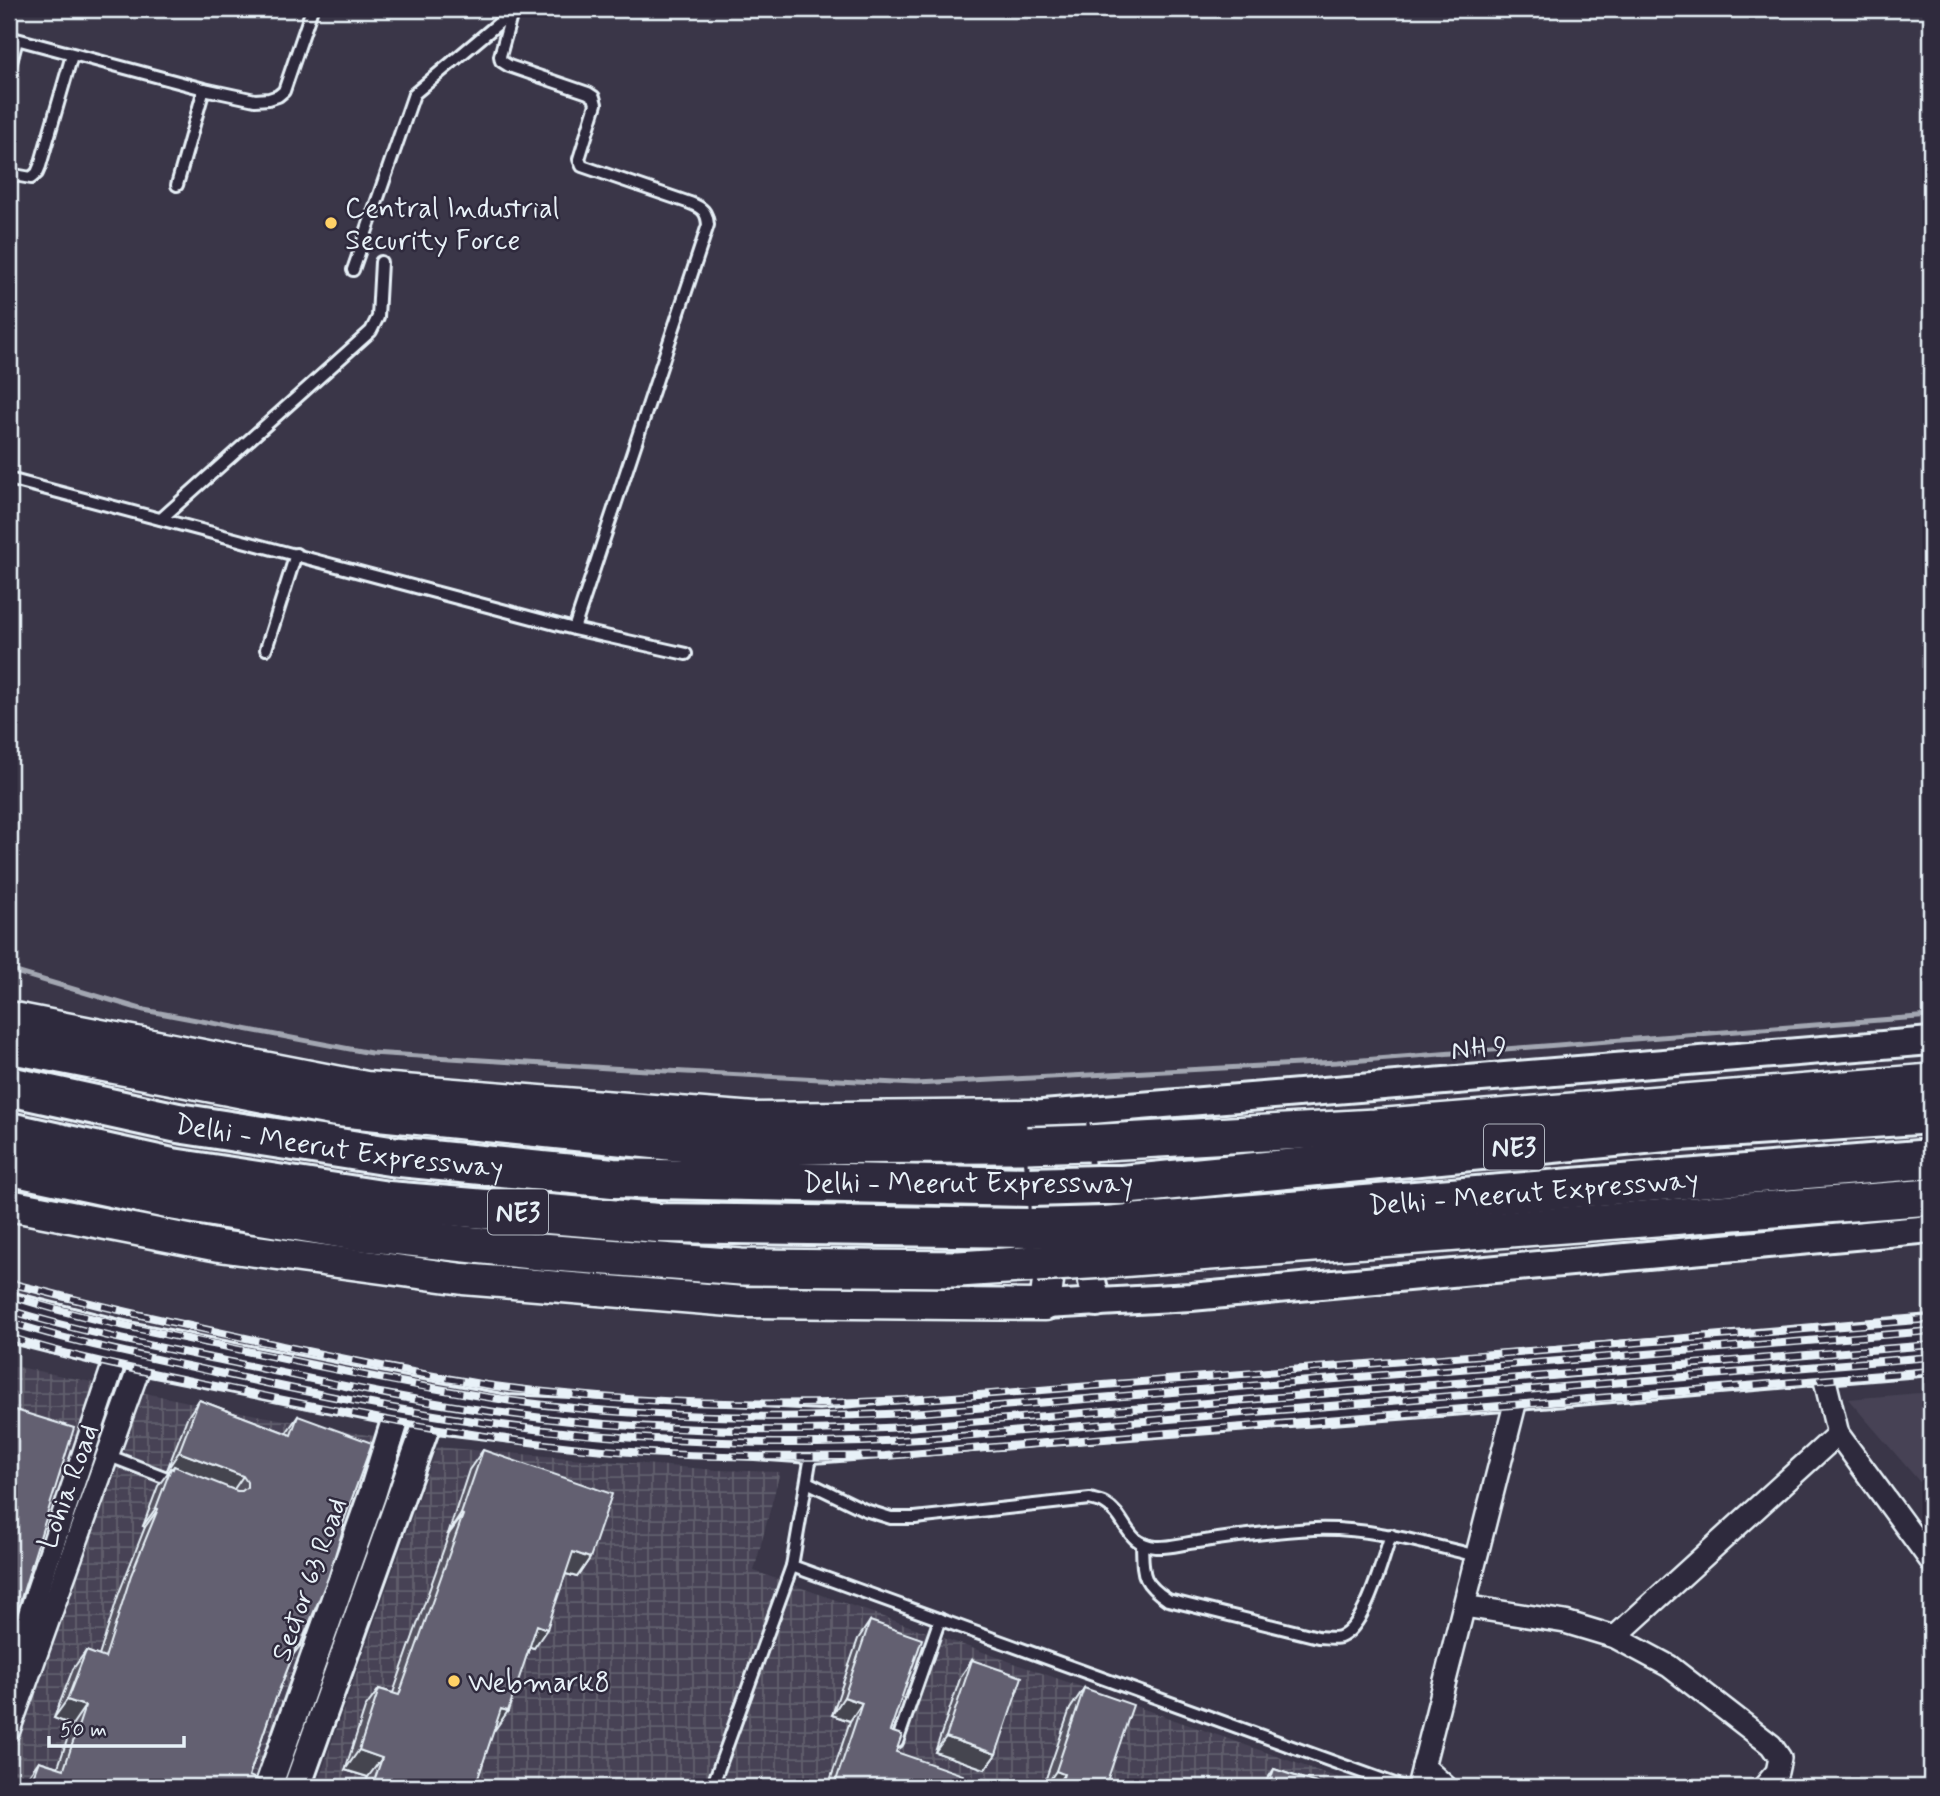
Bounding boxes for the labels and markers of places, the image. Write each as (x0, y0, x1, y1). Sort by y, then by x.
place label: Central Industrial Security Force (345, 191, 559, 260)
marker: Central Industrial Security Force (323, 215, 339, 231)
place label: Webmark8 (468, 1665, 610, 1702)
marker: Webmark8 (446, 1673, 462, 1689)

